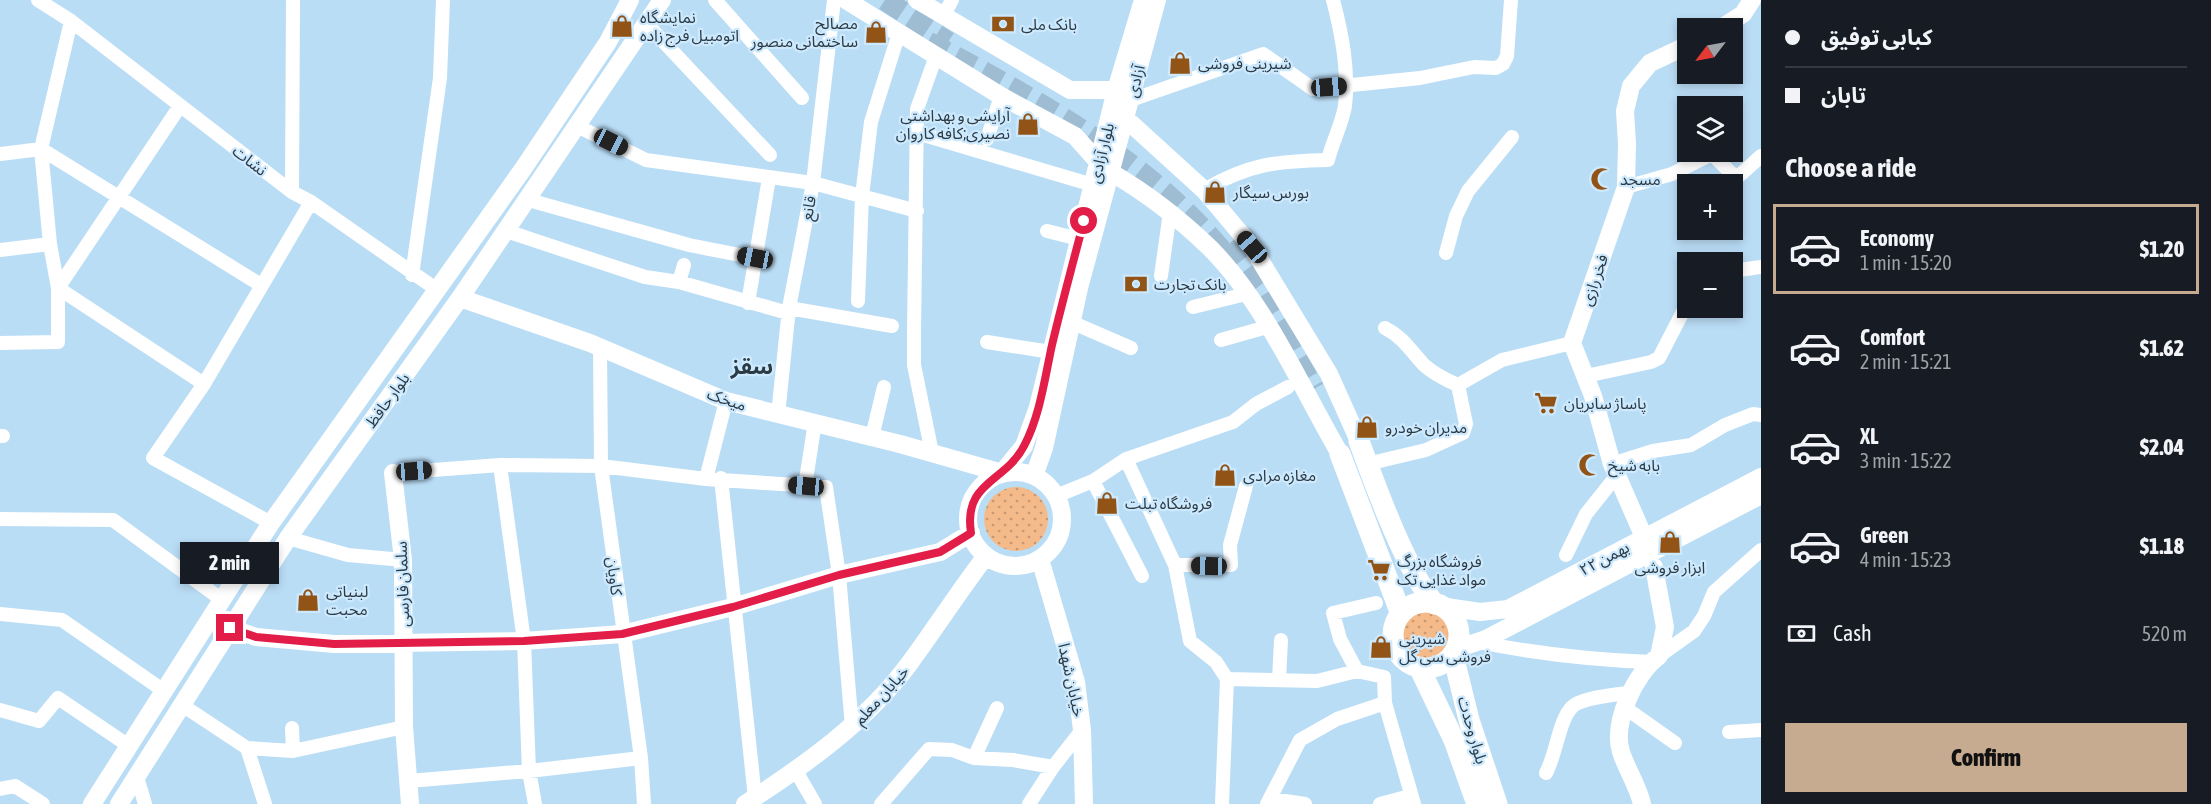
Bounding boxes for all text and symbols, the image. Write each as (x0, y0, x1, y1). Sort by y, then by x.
place label: نمایشگاه اتومبیل فرج زاده (640, 8, 739, 48)
bank icon: بانک ملی (990, 11, 1016, 37)
shop icon: نمایشگاه اتومبیل فرج زاده (609, 13, 635, 39)
place label: مصالح ساختمانی منصور (750, 14, 858, 51)
place label: بانک ملی (1021, 15, 1077, 34)
north arrow (1677, 18, 1743, 84)
map controls (1677, 18, 1743, 318)
shop icon: مصالح ساختمانی منصور (863, 19, 889, 45)
text: کبابی توفیق (1821, 24, 1932, 50)
shop icon: شیرینی فروشی (1167, 50, 1193, 76)
place label: شیرینی فروشی (1198, 54, 1292, 73)
street label: آزادی (1122, 62, 1149, 99)
car (1310, 77, 1348, 97)
text: تابان (1821, 82, 1866, 108)
button: layers (1677, 96, 1743, 162)
place label: آرایشی و بهداشتی نصیری;کافه کاروان (896, 106, 1011, 143)
shop icon: آرایشی و بهداشتی نصیری;کافه کاروان (1015, 111, 1041, 137)
street label: بلوار آزادی (1085, 121, 1118, 185)
car (591, 126, 631, 158)
street label: نشات (229, 141, 271, 179)
text: Choose a ride (1785, 152, 1917, 183)
mosque icon: مسجد (1589, 166, 1615, 192)
place label: مسجد (1620, 170, 1661, 188)
button: + (1677, 174, 1743, 240)
shop icon: بورس سیگار (1202, 179, 1228, 205)
place label: بورس سیگار (1232, 183, 1309, 202)
street label: قانع (797, 194, 823, 223)
route start (1070, 207, 1097, 234)
icon: car (1788, 222, 1842, 276)
text: Economy (1860, 225, 1934, 251)
car (1233, 228, 1271, 266)
text: $1.20 (2140, 236, 2184, 262)
car (736, 246, 774, 270)
text: 1 min · 15:20 (1860, 251, 1952, 274)
street label: فخر رازی (1577, 252, 1612, 308)
button: − (1677, 252, 1743, 318)
bank icon: بانک تجارت (1123, 271, 1149, 297)
place label: بانک تجارت (1154, 275, 1226, 294)
icon: car (1788, 321, 1842, 375)
text: Comfort (1860, 324, 1925, 350)
text: $1.62 (2140, 335, 2184, 361)
text: 2 min · 15:21 (1860, 350, 1952, 373)
district label: سقز (730, 353, 773, 379)
street label: بلوار حافظ (361, 369, 414, 431)
street label: میخک (705, 384, 749, 414)
supermarket icon: پاساژ سابریان (1533, 390, 1559, 416)
place label: پاساژ سابریان (1564, 394, 1646, 414)
shop icon: مدیران خودرو (1354, 414, 1380, 440)
place label: مدیران خودرو (1385, 418, 1467, 437)
icon: car (1788, 420, 1842, 474)
text: XL (1860, 423, 1878, 449)
text: $2.04 (2140, 434, 2184, 460)
text: 3 min · 15:22 (1860, 449, 1952, 472)
mosque icon: بابه شیخ (1577, 452, 1603, 478)
place label: بابه شیخ (1608, 456, 1660, 478)
car (395, 461, 433, 481)
shop icon: مغازه مرادی (1212, 462, 1238, 488)
place label: مغازه مرادی (1243, 466, 1316, 485)
car (787, 475, 825, 497)
shop icon: فروشگاه تبلت (1094, 490, 1120, 516)
place label: فروشگاه تبلت (1125, 494, 1212, 513)
icon: car (1788, 519, 1842, 573)
text: Green (1860, 522, 1909, 548)
shop icon: ابزار فروشی (1657, 529, 1683, 555)
text: $1.18 (2140, 533, 2184, 559)
street label: ۲۲ بهمن (1576, 537, 1632, 579)
callout: 2 min (180, 541, 280, 583)
street label: سلمان فارسی (392, 541, 413, 627)
text: 4 min · 15:23 (1860, 548, 1952, 571)
text: 2 min (209, 551, 250, 574)
place label: فروشگاه بزرگ مواد غذایی تک (1397, 552, 1486, 589)
street label: کاویان (603, 556, 626, 597)
car (1191, 557, 1227, 575)
supermarket icon: فروشگاه بزرگ مواد غذایی تک (1366, 557, 1392, 583)
place label: ابزار فروشی (1635, 558, 1705, 577)
place label: لبنیاتی محبت (326, 582, 368, 618)
shop icon: لبنیاتی محبت (295, 587, 321, 613)
route end (216, 614, 243, 641)
icon: cash (1785, 617, 1818, 650)
text: Cash (1833, 620, 1872, 646)
text: 520 m (2142, 622, 2187, 645)
place label: شیرینی فروشی سی گل (1399, 629, 1491, 666)
shop icon: شیرینی فروشی سی گل (1368, 634, 1394, 660)
street label: خیابان شهدا (1054, 641, 1089, 719)
street label: خیابان معلم (850, 662, 915, 731)
street label: بلوار وحدت (1454, 694, 1491, 766)
button: Confirm (1785, 723, 2187, 792)

